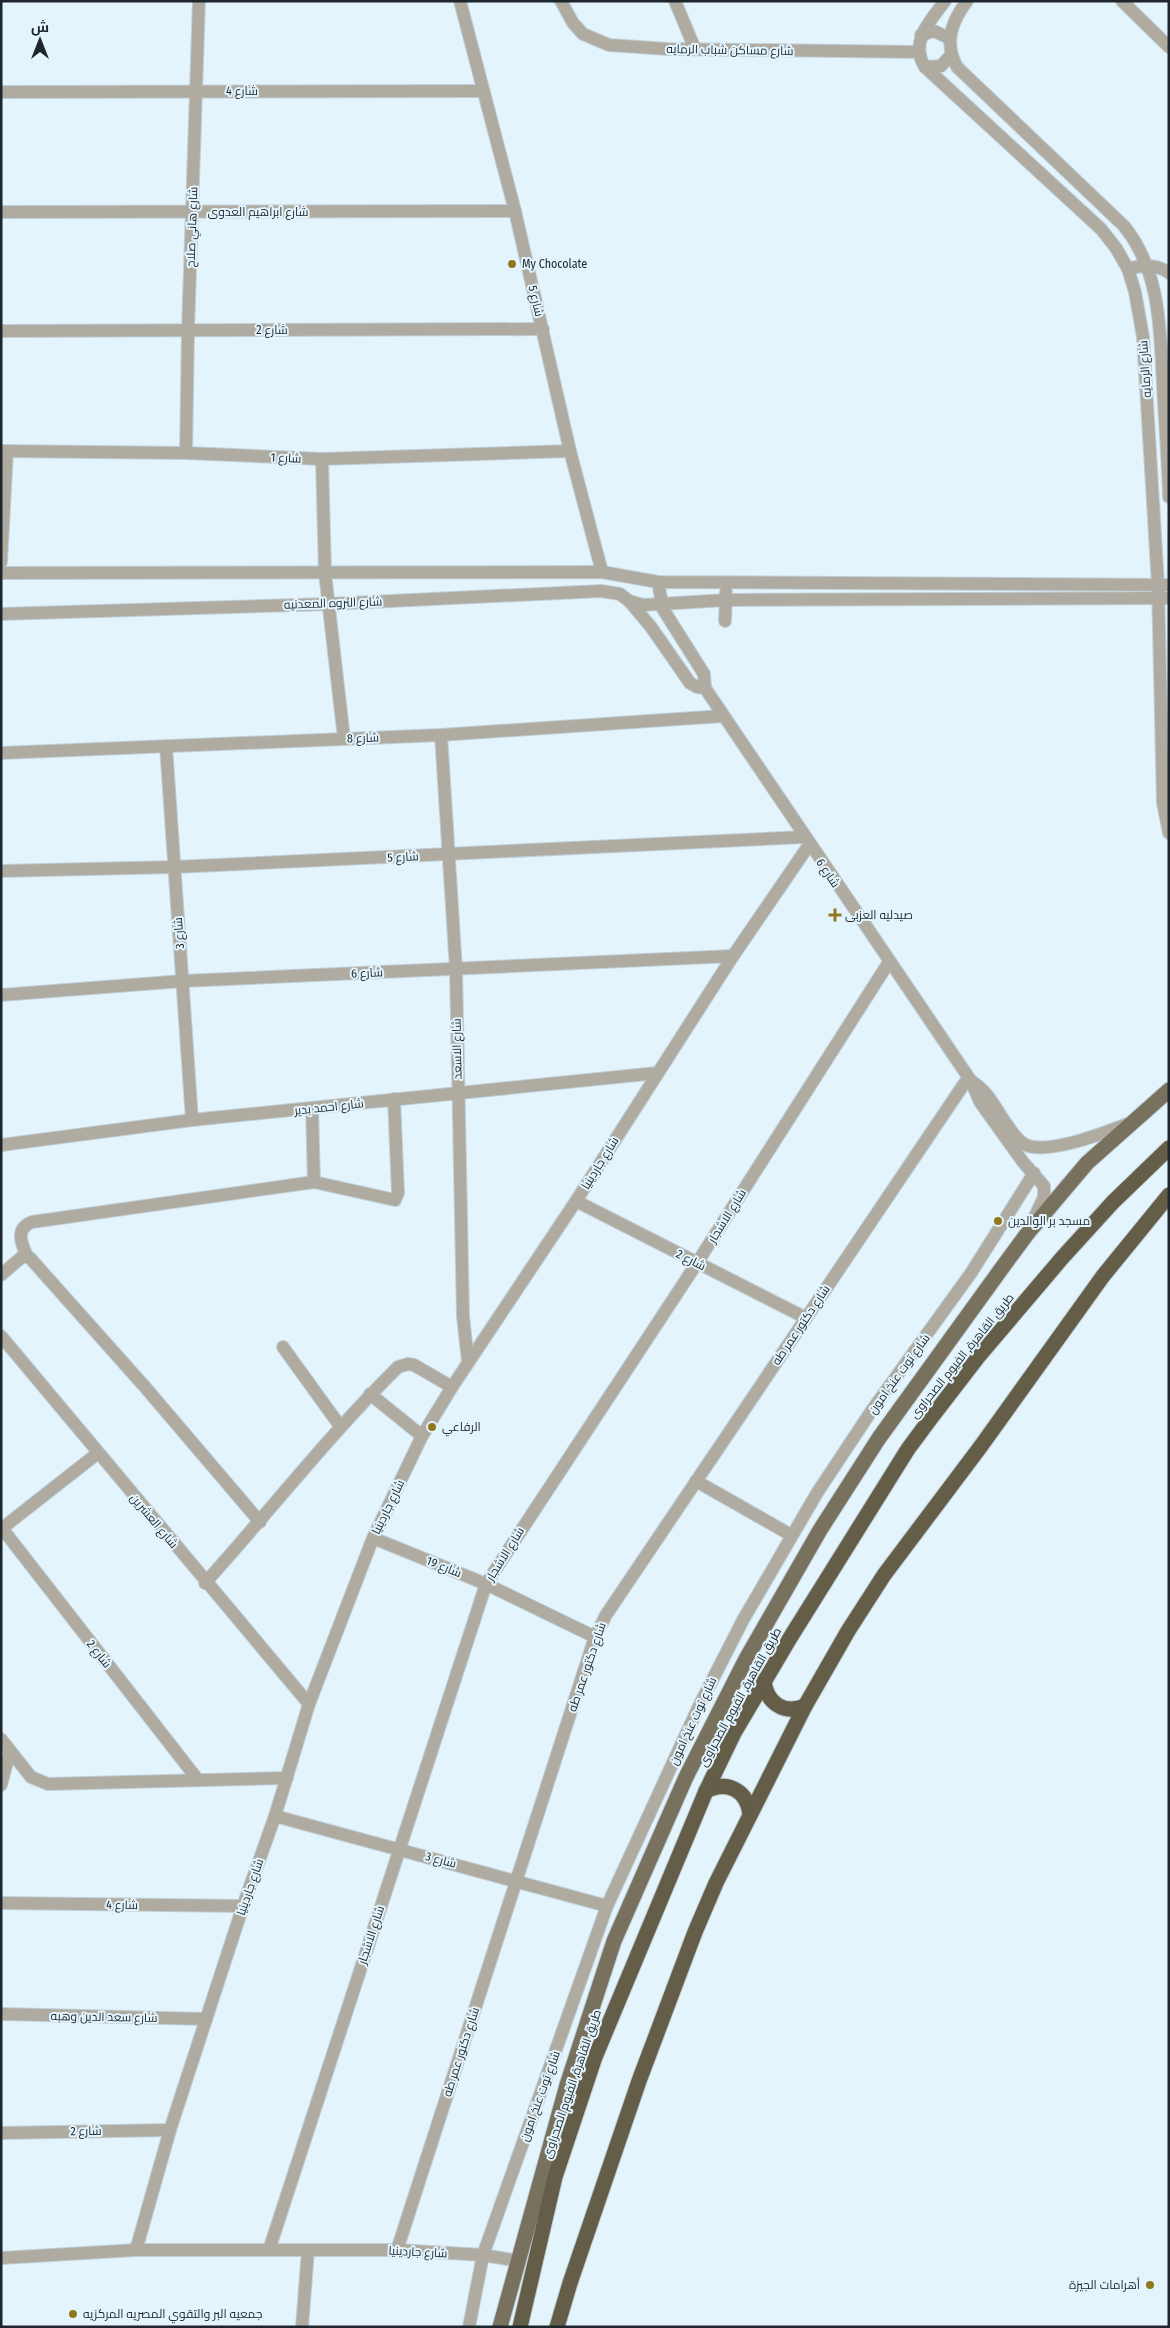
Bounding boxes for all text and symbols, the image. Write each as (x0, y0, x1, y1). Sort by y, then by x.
north arrow (15, 15, 65, 65)
text: ش (31, 19, 49, 36)
street label: شارع مساكن شباب الرمايه (666, 42, 794, 59)
street label: شارع 4 (226, 84, 258, 99)
street label: شارع هاني صلاح (184, 186, 203, 268)
street label: شارع ابراهيم العدوى (207, 205, 309, 220)
place label: My Chocolate (522, 257, 587, 271)
marker: My Chocolate (506, 258, 518, 270)
street label: شارع 5 (525, 284, 546, 318)
street label: شارع 2 (256, 323, 288, 338)
street label: شارع الرمايه (1136, 340, 1155, 398)
street label: شارع 1 (270, 450, 302, 467)
street label: شارع الثروه المعدنيه (284, 594, 383, 613)
street label: شارع 8 (347, 730, 379, 747)
street label: شارع 5 (387, 849, 419, 866)
street label: شارع 6 (812, 856, 843, 891)
place label: صيدليه العزبى (845, 908, 913, 922)
marker: صيدليه العزبى (829, 909, 841, 921)
street label: شارع 3 (171, 917, 188, 949)
street label: شارع 6 (351, 965, 383, 982)
street label: شارع الاسعد (449, 1018, 466, 1080)
street label: شارع احمد بدير (293, 1096, 365, 1119)
street label: شارع جاردينيا (578, 1134, 622, 1192)
street label: شارع الاشجار (704, 1186, 750, 1247)
place label: مسجد بر الوالدين (1008, 1214, 1090, 1228)
marker: مسجد بر الوالدين (992, 1215, 1004, 1227)
street label: شارع 2 (673, 1247, 708, 1274)
street label: شارع دكتور عمر طه (769, 1282, 834, 1368)
street label: طريق القاهرة, الفيوم الصحراوى (907, 1291, 1018, 1422)
street label: شارع توت عنخ امون (865, 1331, 934, 1417)
place label: الرفاعي (442, 1420, 481, 1437)
marker: الرفاعي (426, 1421, 438, 1433)
street label: شارع جاردينيا (369, 1477, 408, 1537)
street label: شارع العشرين (126, 1491, 181, 1552)
street label: شارع الاشجار (482, 1524, 528, 1585)
street label: شارع 19 (424, 1554, 464, 1581)
street label: شارع دكتور عمر طه (565, 1621, 610, 1714)
street label: طريق القاهرة, الفيوم الصحراوى (696, 1625, 785, 1769)
street label: شارع 2 (83, 1637, 114, 1671)
street label: شارع توت عنخ امون (667, 1675, 720, 1768)
street label: شارع 3 (424, 1849, 458, 1872)
street label: شارع جاردينيا (234, 1857, 267, 1918)
street label: شارع 4 (106, 1898, 138, 1913)
street label: شارع الاشجار (355, 1904, 388, 1967)
street label: شارع دكتور عمر طه (440, 2005, 483, 2099)
street label: طريق القاهرة, الفيوم الصحراوى (540, 2008, 605, 2161)
street label: شارع سعد الدين وهبه (50, 2009, 158, 2026)
street label: شارع توت عنخ امون (517, 2049, 564, 2144)
street label: شارع 2 (70, 2124, 102, 2139)
street label: شارع جاردينيا (388, 2243, 448, 2262)
place label: أهرامات الجيزة (1069, 2277, 1140, 2292)
marker: أهرامات الجيزة (1144, 2279, 1156, 2291)
place label: جمعيه البر والتقوي المصريه المركزيه (83, 2307, 262, 2324)
marker: جمعيه البر والتقوي المصريه المركزيه (67, 2308, 79, 2320)

